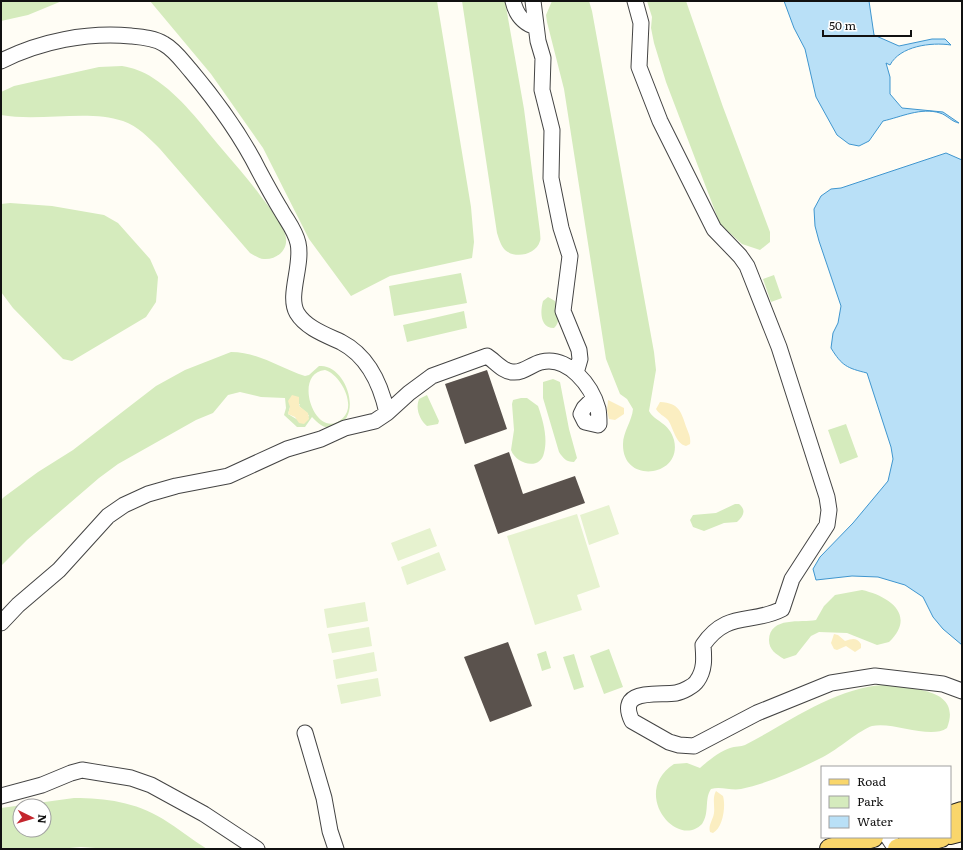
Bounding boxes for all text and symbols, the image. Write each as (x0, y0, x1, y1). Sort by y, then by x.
scale bar (823, 12, 911, 38)
text: 50 m (829, 16, 856, 34)
legend (821, 766, 951, 838)
text: Road (857, 772, 887, 790)
text: Park (857, 792, 884, 810)
north arrow (12, 798, 52, 838)
text: Water (857, 812, 893, 830)
text: N (35, 814, 51, 824)

